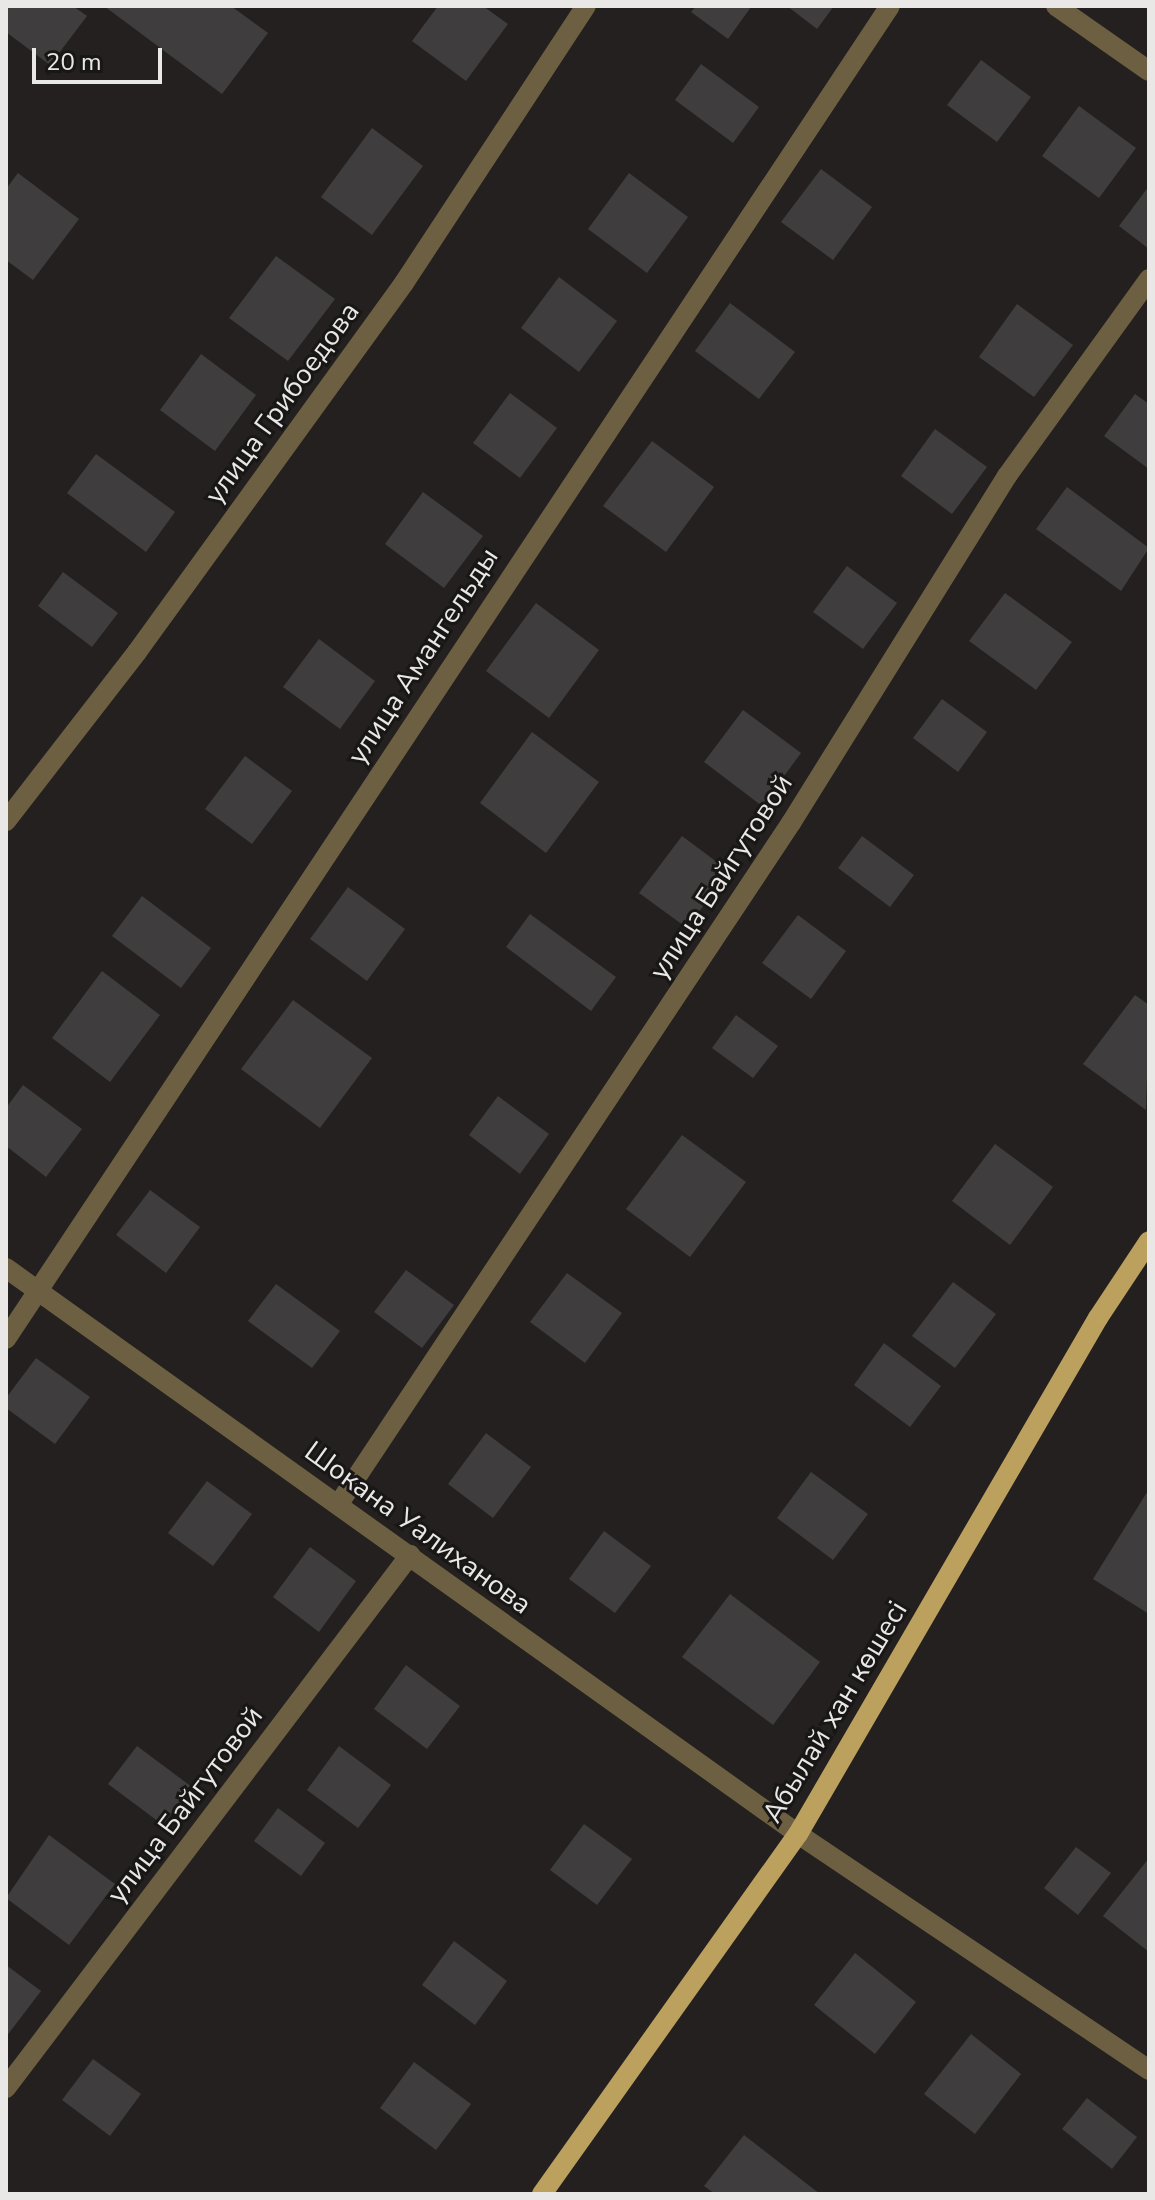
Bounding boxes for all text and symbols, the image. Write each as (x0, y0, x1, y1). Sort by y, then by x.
scale bar (36, 32, 166, 82)
text: 20 m (46, 46, 102, 78)
street label: улица Грибоедова (198, 296, 366, 510)
street label: улица Амангельды (341, 542, 505, 770)
street label: улица Байгутовой (642, 768, 800, 986)
street label: Шокана Уалиханова (298, 1434, 538, 1622)
street label: Абылай хан көшесі (756, 1595, 914, 1829)
street label: улица Байгутовой (100, 1700, 270, 1910)

